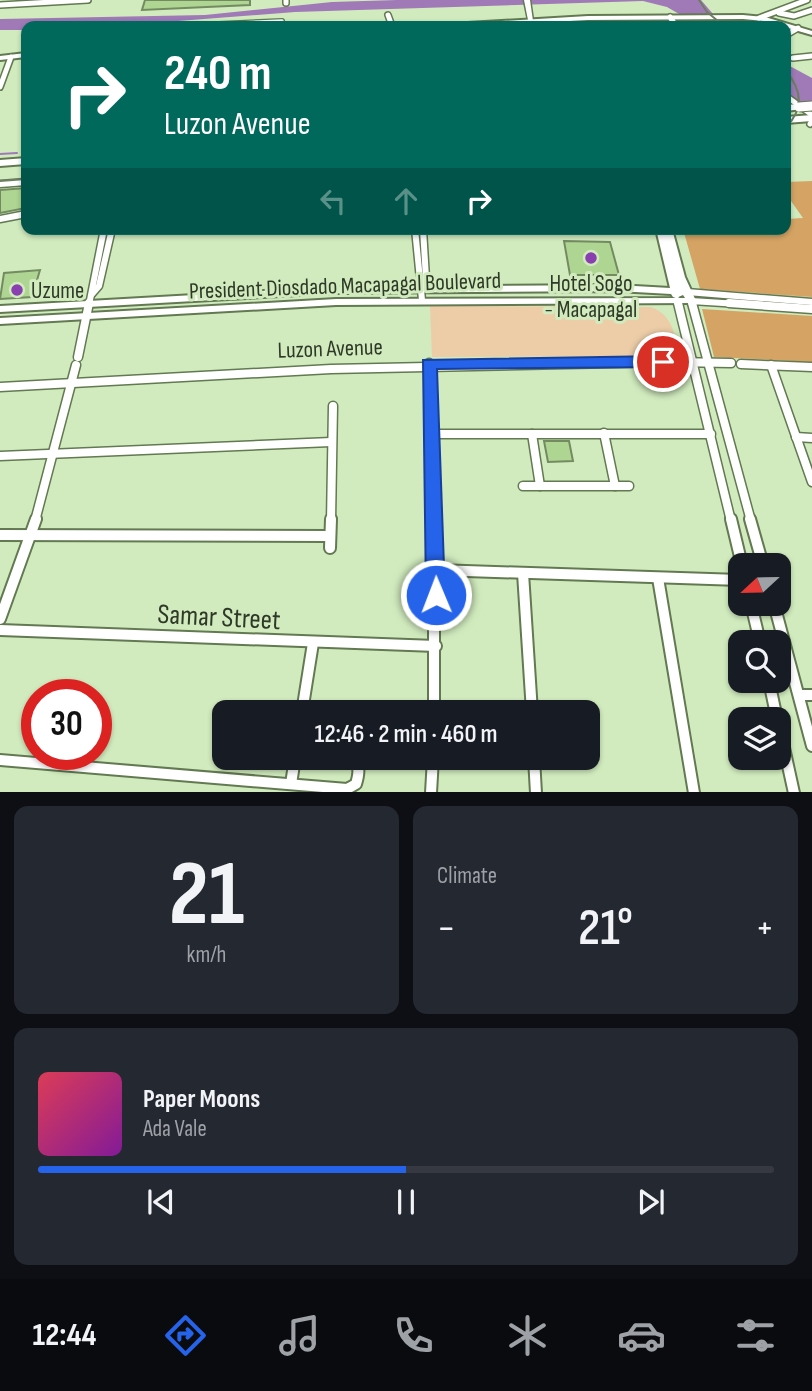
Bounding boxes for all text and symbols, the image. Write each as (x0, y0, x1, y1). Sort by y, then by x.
text: 240 m (164, 45, 272, 104)
icon: right (49, 49, 140, 140)
text: Luzon Avenue (164, 105, 311, 144)
icon: left (314, 182, 352, 220)
icon: ahead (387, 182, 425, 220)
icon: right (460, 182, 498, 220)
marker: Hotel Sogo - Macapagal (583, 250, 599, 266)
street label: President Diosdado Macapagal Boulevard (189, 267, 502, 305)
place label: Hotel Sogo - Macapagal (545, 270, 637, 324)
place label: Uzume (31, 277, 84, 305)
marker: Uzume (9, 282, 25, 298)
pin (633, 332, 693, 392)
street label: Luzon Avenue (277, 333, 383, 365)
icon: arrive (644, 343, 682, 381)
north arrow (728, 553, 791, 616)
map controls (728, 553, 791, 770)
position arrow (399, 558, 473, 632)
street label: Samar Street (157, 598, 281, 637)
button: search (728, 630, 791, 693)
speed limit sign: 30 (21, 679, 112, 770)
button: layers (728, 707, 791, 770)
text: 12:46 · 2 min · 460 m (314, 719, 498, 750)
text: 21 (169, 841, 244, 950)
text: Climate (437, 862, 497, 890)
text: 21° (578, 897, 633, 960)
text: − (437, 906, 456, 951)
text: + (755, 906, 774, 951)
text: km/h (187, 941, 226, 969)
text: Paper Moons (143, 1084, 260, 1115)
text: Ada Vale (143, 1115, 207, 1143)
icon: previous (142, 1183, 180, 1221)
icon: pause (387, 1183, 425, 1221)
icon: next (632, 1183, 670, 1221)
icon: directions (161, 1311, 210, 1360)
icon: music (275, 1311, 324, 1360)
icon: phone (389, 1311, 438, 1360)
icon: climate (503, 1311, 552, 1360)
icon: car (617, 1311, 666, 1360)
icon: filters (731, 1311, 780, 1360)
text: 12:44 (32, 1316, 96, 1355)

